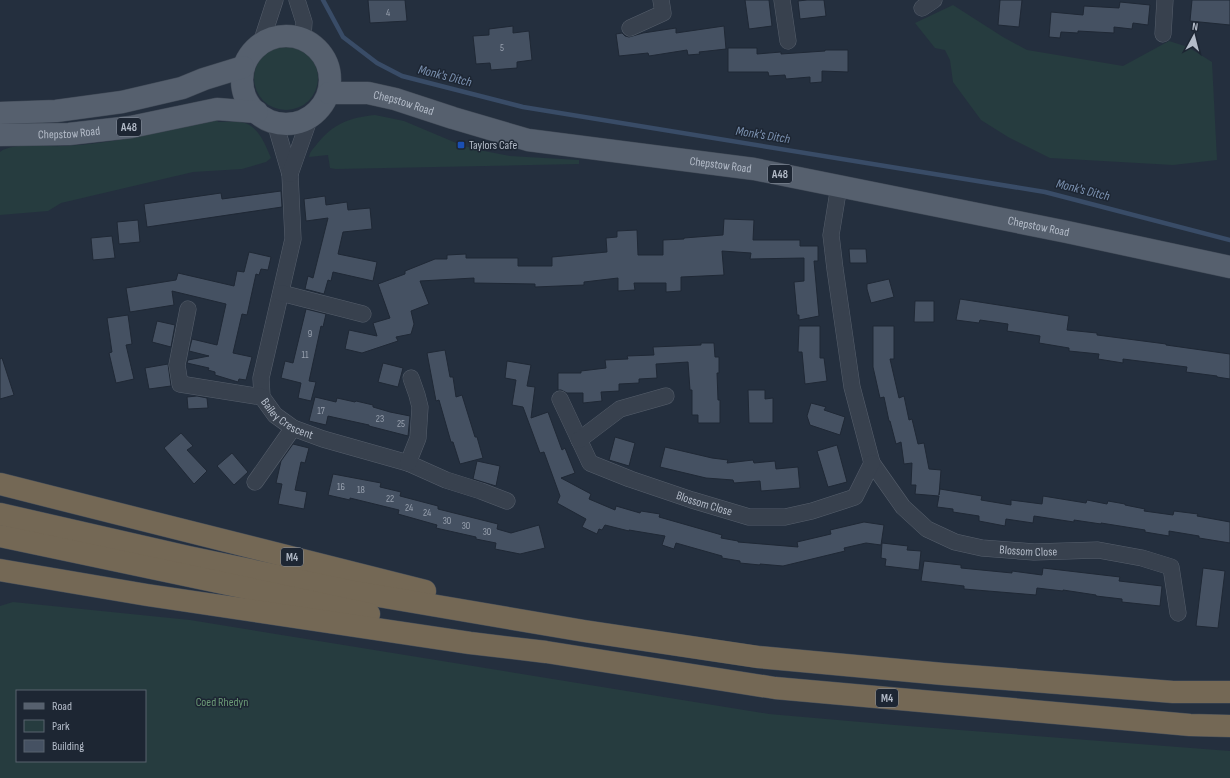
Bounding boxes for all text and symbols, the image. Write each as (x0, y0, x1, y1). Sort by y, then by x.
house number: 4 (386, 7, 390, 19)
north arrow (1174, 16, 1214, 56)
text: N (1191, 20, 1199, 33)
house number: 5 (500, 42, 504, 54)
water label: Monk's Ditch (417, 62, 474, 91)
street label: Chepstow Road (372, 87, 436, 119)
road number: A48 (117, 118, 141, 136)
street label: Chepstow Road (38, 123, 101, 142)
water label: Monk's Ditch (735, 123, 792, 147)
place label: Taylors Cafe (469, 138, 517, 153)
marker: Taylors Cafe (456, 140, 466, 150)
street label: Chepstow Road (689, 153, 752, 176)
road number: A48 (768, 165, 792, 183)
water label: Monk's Ditch (1055, 176, 1112, 205)
street label: Chepstow Road (1007, 213, 1071, 240)
house number: 9 (308, 328, 312, 340)
house number: 11 (302, 349, 309, 361)
street label: Bailey Crescent (258, 395, 316, 442)
house number: 17 (317, 405, 325, 417)
house number: 23 (376, 413, 384, 425)
house number: 25 (397, 418, 405, 430)
house number: 16 (337, 481, 345, 493)
house number: 18 (357, 484, 365, 496)
street label: Blossom Close (674, 488, 734, 519)
house number: 22 (386, 493, 394, 505)
house number: 24 (405, 502, 413, 514)
house number: 24 (423, 507, 431, 519)
house number: 30 (443, 515, 451, 527)
house number: 30 (462, 520, 470, 532)
house number: 30 (483, 526, 491, 538)
street label: Blossom Close (999, 542, 1058, 560)
road number: M4 (281, 548, 303, 566)
road number: M4 (876, 689, 898, 707)
legend (16, 690, 146, 762)
park label: Coed Rhedyn (196, 695, 248, 710)
text: Road (52, 699, 72, 714)
text: Park (52, 719, 70, 734)
text: Building (52, 739, 84, 754)

